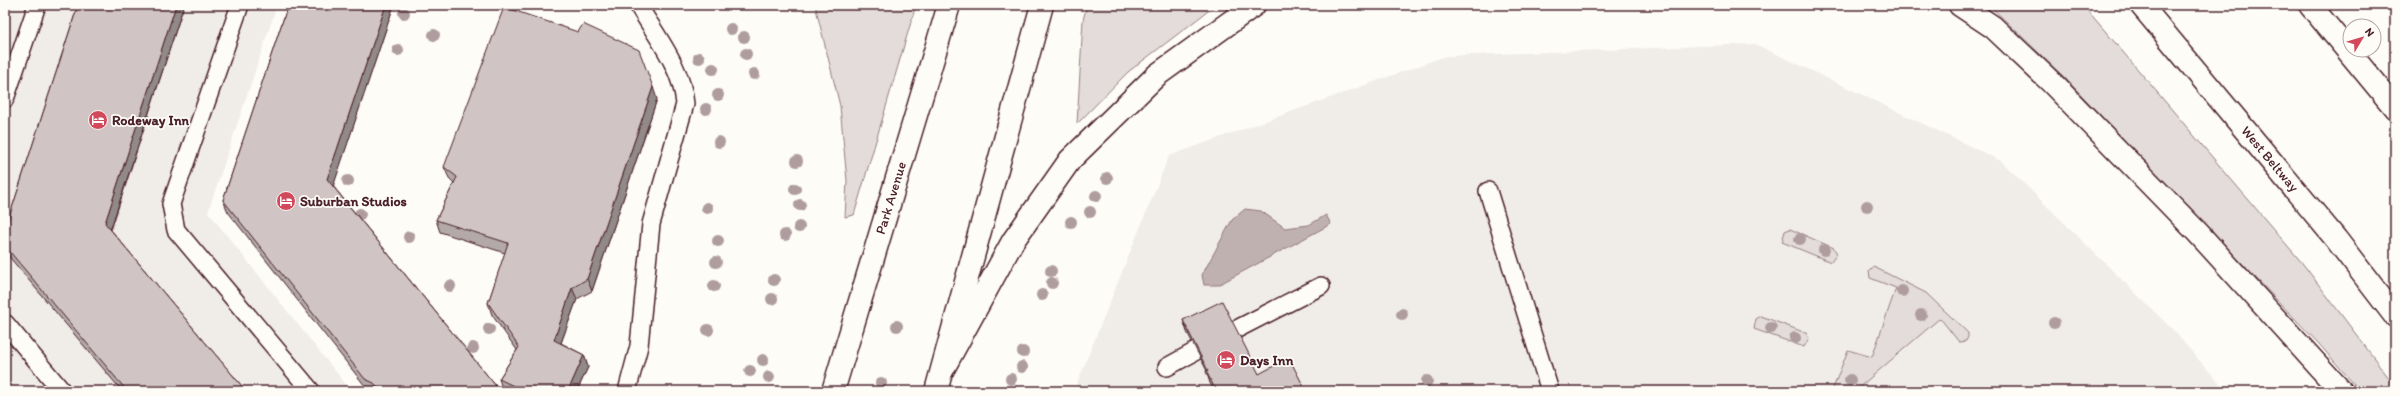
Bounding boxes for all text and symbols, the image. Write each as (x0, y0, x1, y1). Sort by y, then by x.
north arrow (2342, 18, 2382, 58)
text: N (2362, 25, 2377, 39)
hotel icon: Rodeway Inn (87, 109, 109, 131)
place label: Rodeway Inn (112, 112, 190, 129)
street label: West Beltway (2237, 123, 2303, 196)
street label: Park Avenue (872, 159, 910, 236)
hotel icon: Suburban Studios (275, 190, 297, 212)
place label: Suburban Studios (300, 193, 407, 210)
hotel icon: Days Inn (1215, 349, 1237, 371)
place label: Days Inn (1240, 352, 1294, 369)

